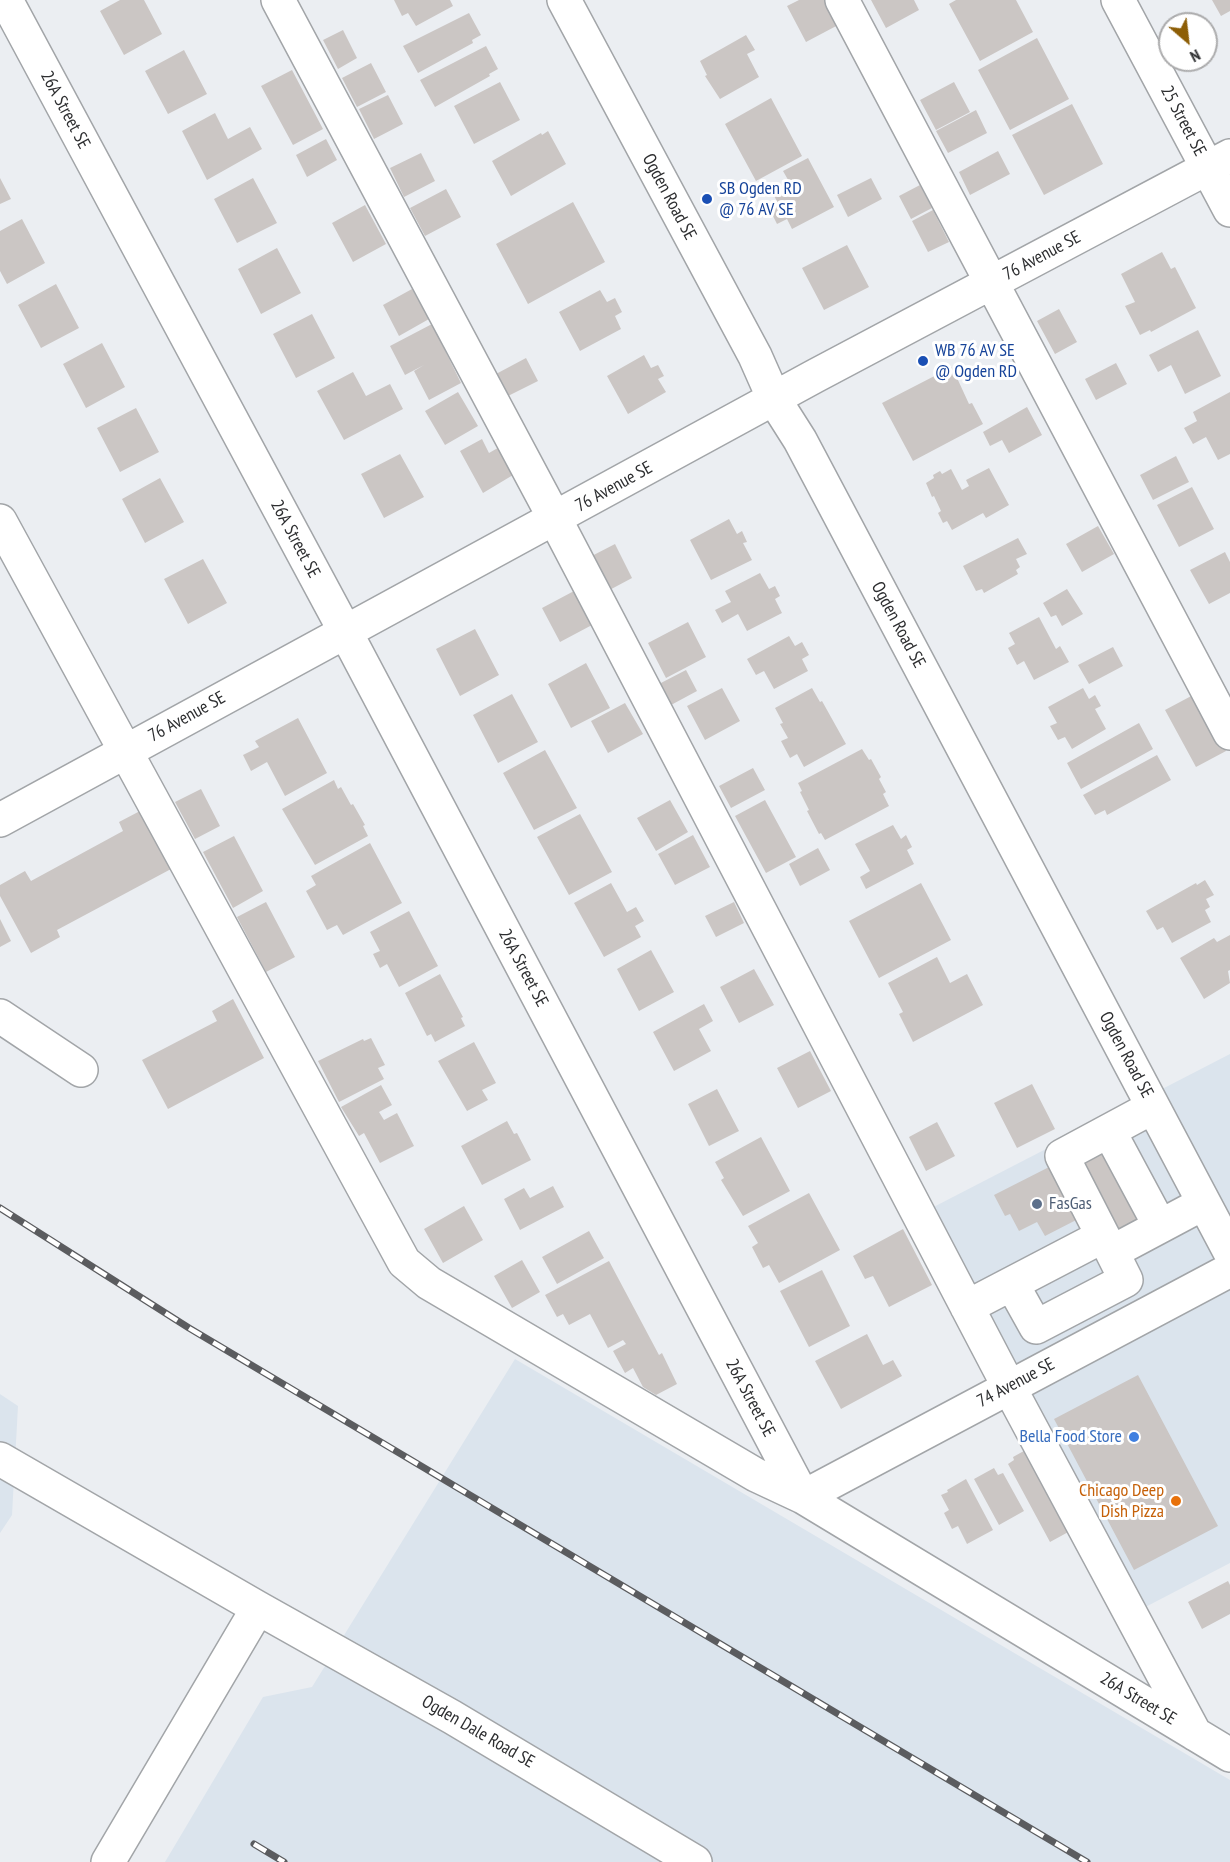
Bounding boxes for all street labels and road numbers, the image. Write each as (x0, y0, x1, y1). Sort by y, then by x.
street label: 26A Street SE (36, 67, 94, 153)
street label: 25 Street SE (1156, 82, 1210, 160)
street label: Ogden Road SE (637, 150, 701, 244)
street label: 76 Avenue SE (1000, 227, 1084, 285)
street label: 76 Avenue SE (572, 457, 656, 517)
street label: 26A Street SE (266, 496, 324, 582)
street label: Ogden Road SE (866, 578, 930, 672)
street label: 76 Avenue SE (145, 687, 229, 747)
street label: 26A Street SE (494, 925, 552, 1011)
street label: Ogden Road SE (1094, 1008, 1158, 1102)
street label: 74 Avenue SE (974, 1354, 1058, 1412)
street label: 26A Street SE (721, 1355, 779, 1441)
street label: 26A Street SE (1096, 1668, 1180, 1730)
street label: Ogden Dale Road SE (418, 1691, 538, 1773)

